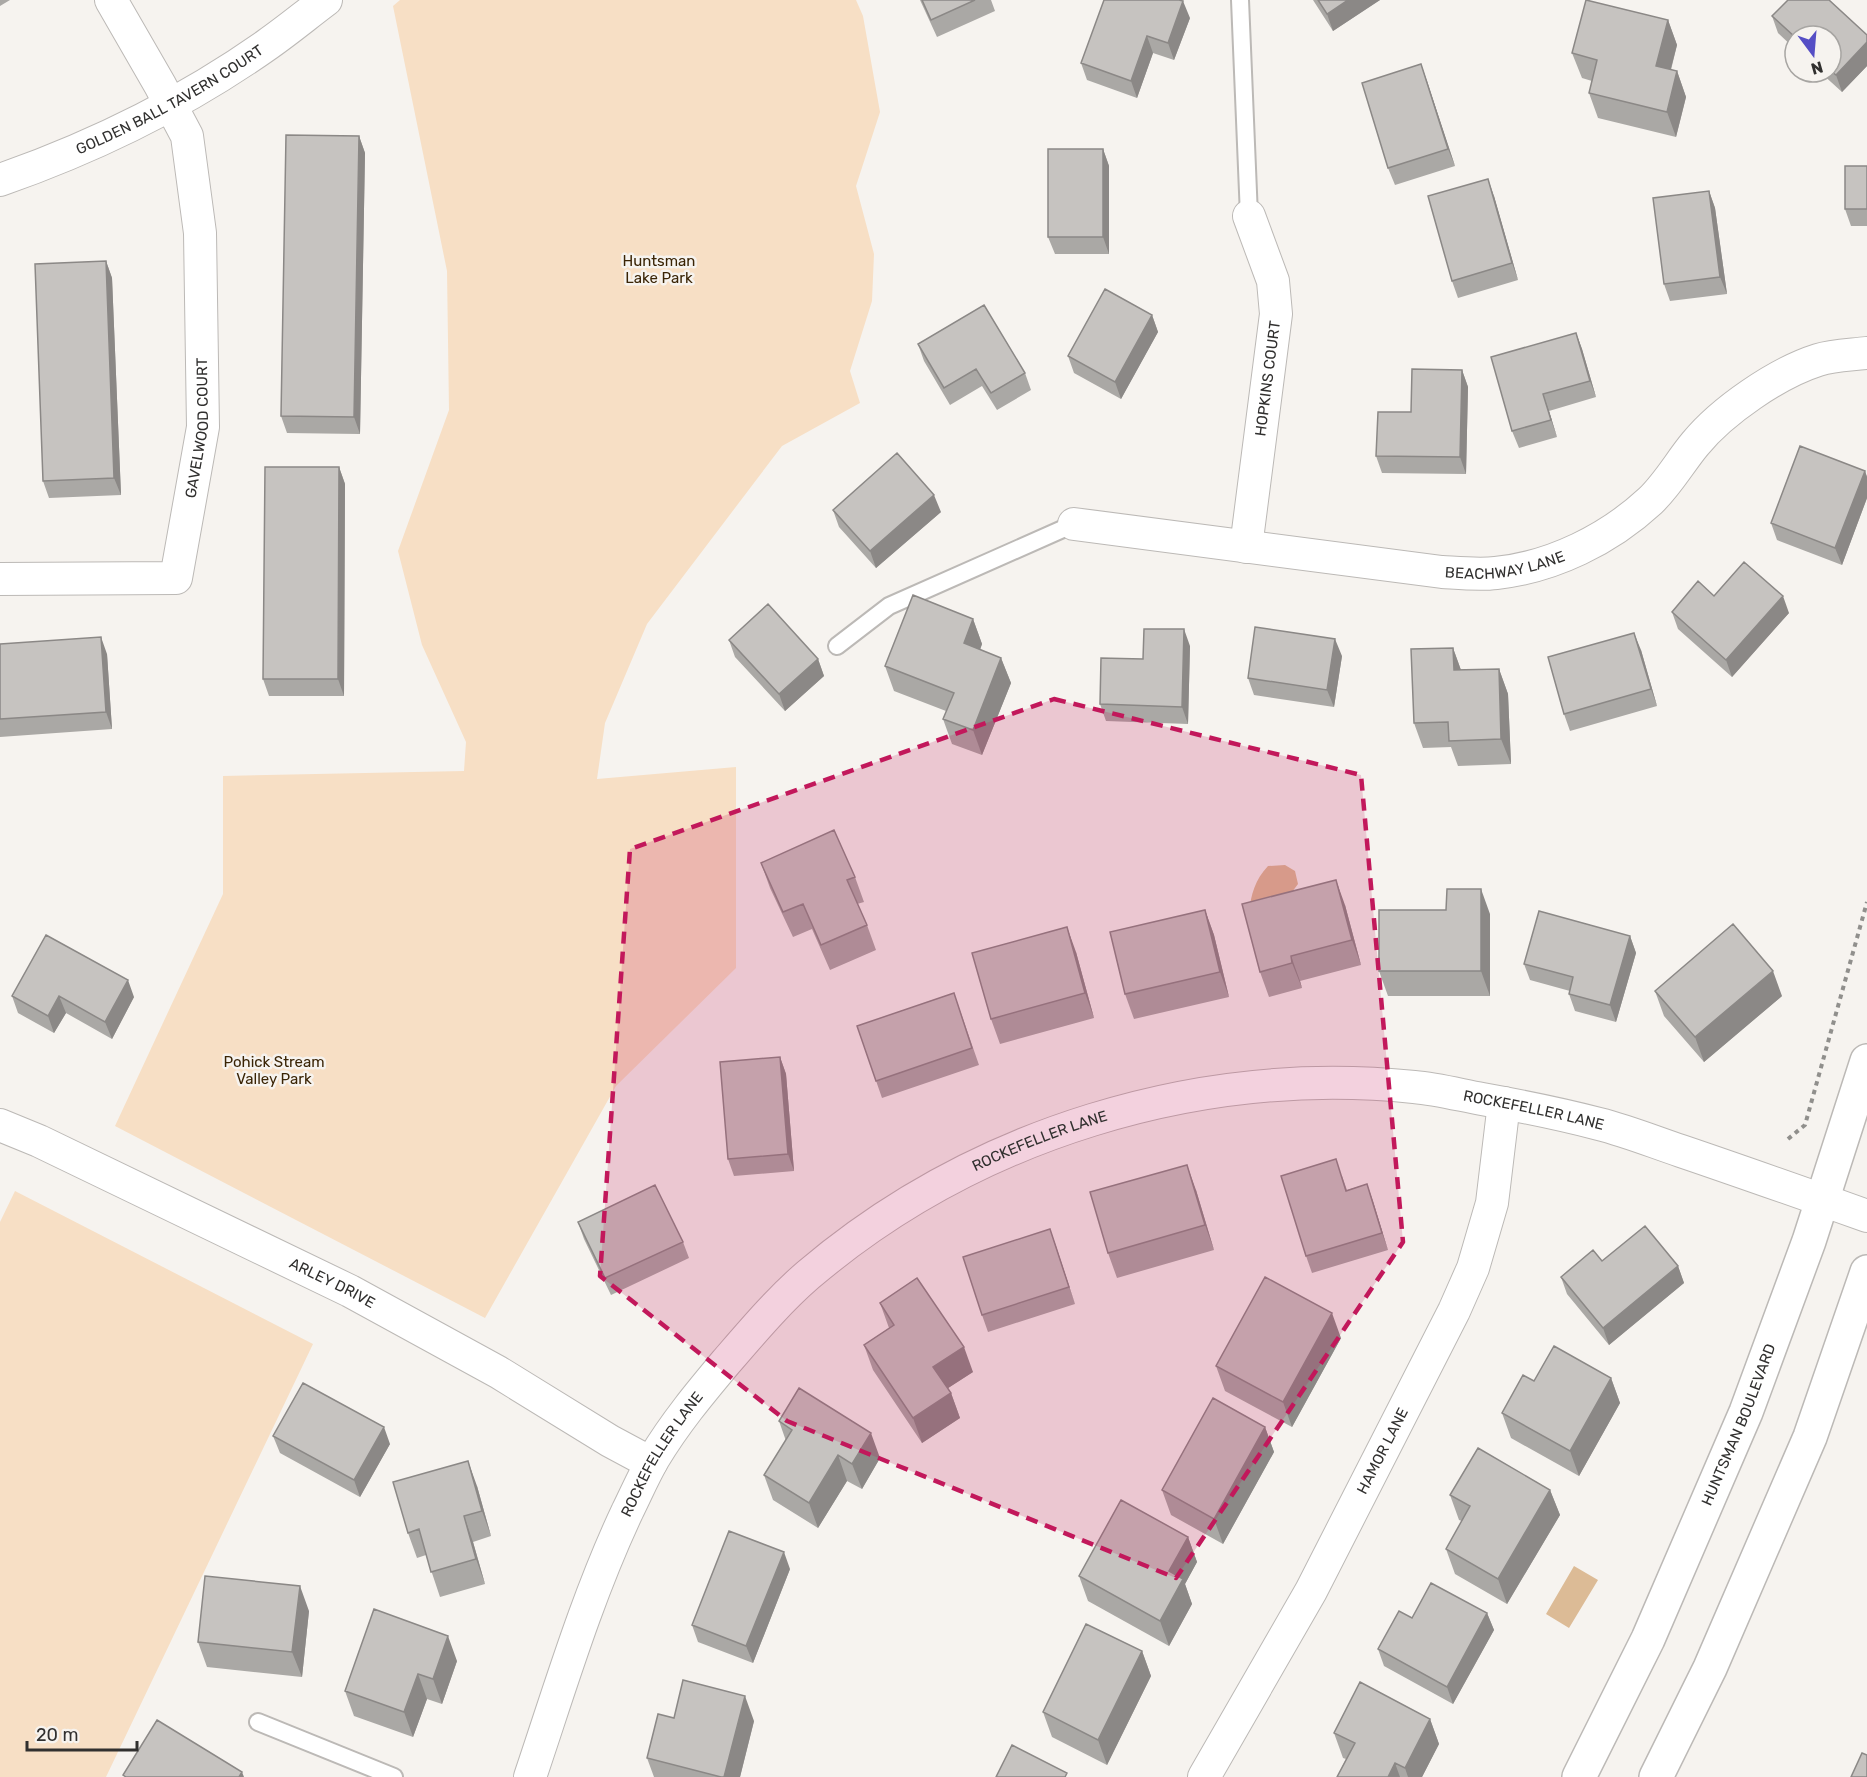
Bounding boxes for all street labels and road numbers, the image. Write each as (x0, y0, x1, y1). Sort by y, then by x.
street label: GOLDEN BALL TAVERN COURT (73, 41, 267, 158)
street label: HOPKINS COURT (1251, 319, 1284, 437)
street label: GAVELWOOD COURT (181, 357, 212, 500)
street label: BEACHWAY LANE (1444, 547, 1567, 583)
street label: ROCKEFELLER LANE (1462, 1087, 1606, 1134)
street label: ROCKEFELLER LANE (969, 1107, 1109, 1175)
street label: ARLEY DRIVE (286, 1254, 378, 1312)
street label: HUNTSMAN BOULEVARD (1698, 1341, 1779, 1508)
street label: ROCKEFELLER LANE (617, 1388, 707, 1520)
street label: HAMOR LANE (1353, 1405, 1412, 1497)

